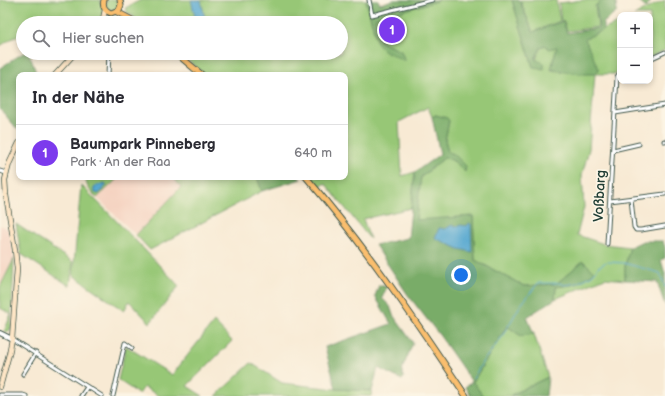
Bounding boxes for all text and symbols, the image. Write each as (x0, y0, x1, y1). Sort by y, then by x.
map controls (617, 12, 653, 84)
button: + (617, 12, 653, 48)
pin: 1 (379, 15, 405, 45)
search box (16, 16, 348, 60)
icon: search (30, 27, 52, 49)
text: Hier suchen (62, 29, 144, 48)
button: − (617, 48, 653, 84)
text: In der Nähe (32, 88, 125, 108)
text: Baumpark Pinneberg (70, 135, 216, 154)
text: 1 (42, 145, 48, 161)
text: 640 m (294, 145, 332, 161)
text: Park · An der Raa (70, 154, 171, 170)
street label: Voßbarg (590, 170, 609, 222)
your location (451, 265, 471, 285)

